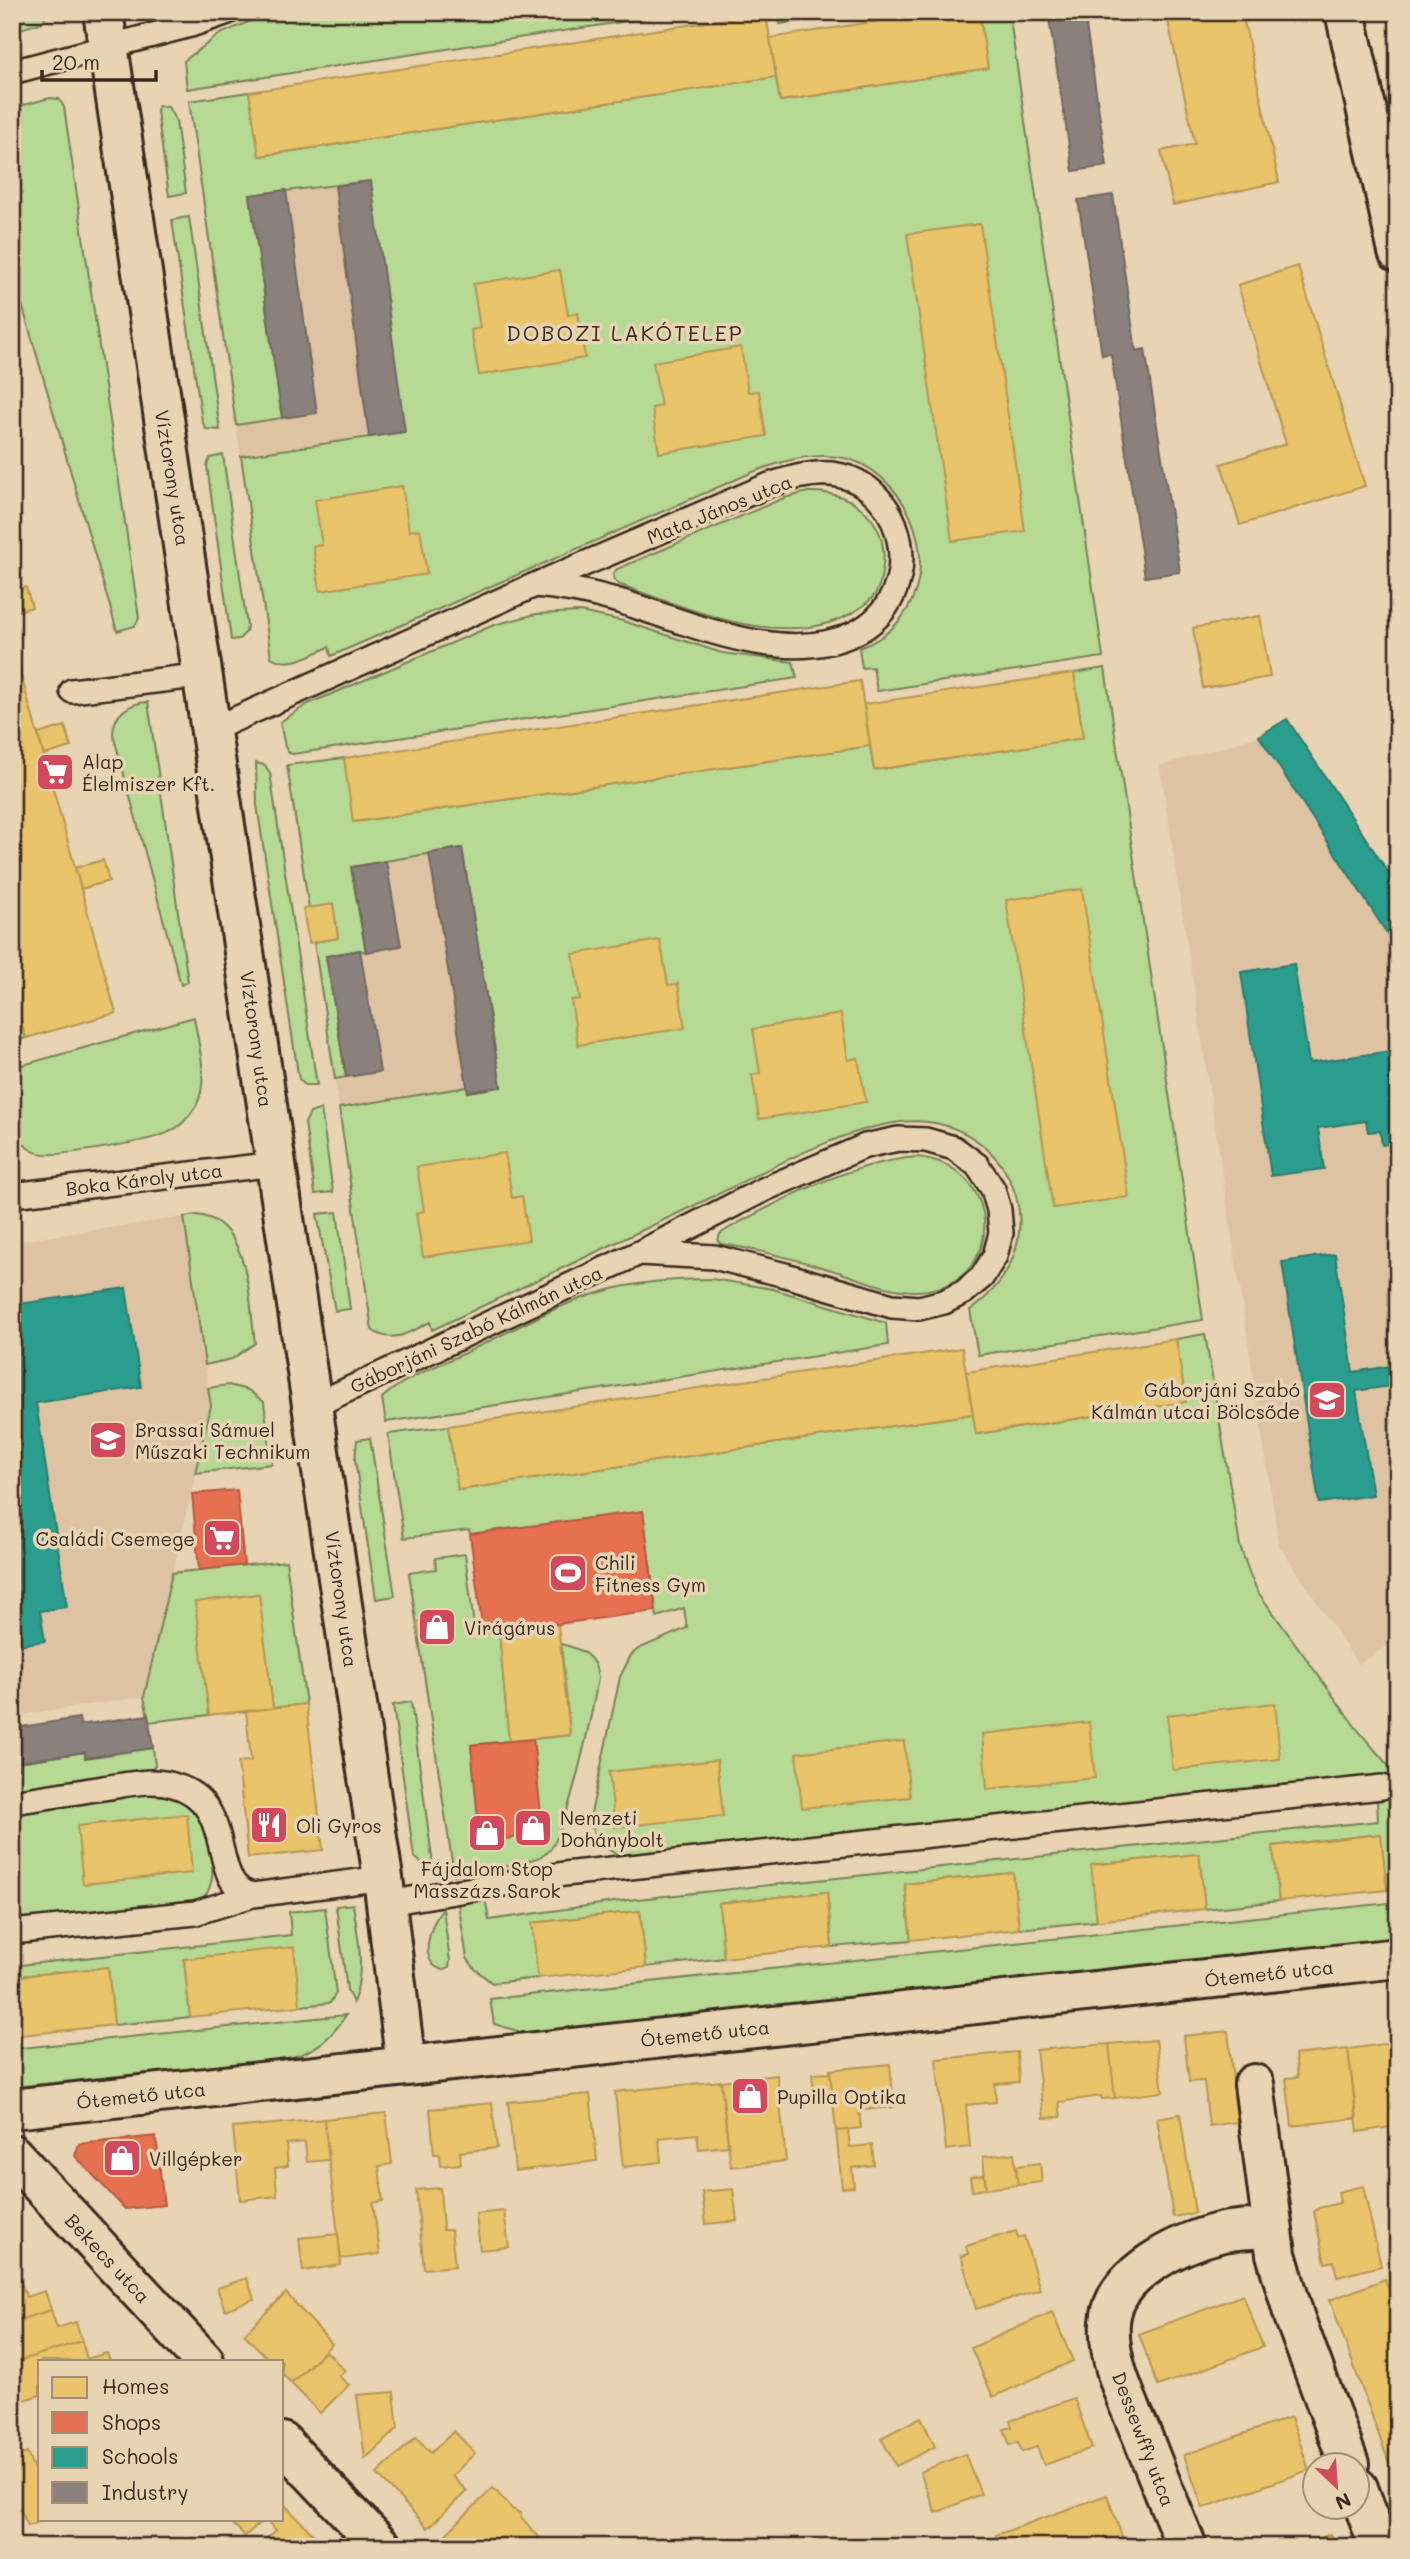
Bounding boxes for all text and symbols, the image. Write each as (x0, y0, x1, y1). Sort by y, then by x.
scale bar (42, 38, 156, 82)
text: 20 m (52, 48, 100, 75)
district label: DOBOZI LAKÓTELEP (506, 319, 744, 346)
street label: Víztorony utca (150, 408, 196, 548)
street label: Mata János utca (643, 468, 795, 550)
place label: Alap Élelmiszer Kft. (82, 749, 215, 796)
supermarket icon: Alap Élelmiszer Kft. (34, 751, 76, 793)
street label: Víztorony utca (235, 969, 279, 1109)
street label: Boka Károly utca (64, 1157, 224, 1201)
street label: Gáborjáni Szabó Kálmán utca (346, 1259, 606, 1399)
place label: Gáborjáni Szabó Kálmán utcai Bölcsőde (1091, 1377, 1300, 1424)
school or university icon: Gáborjáni Szabó Kálmán utcai Bölcsőde (1306, 1379, 1348, 1421)
place label: Brassai Sámuel Műszaki Technikum (135, 1417, 310, 1464)
school or university icon: Brassai Sámuel Műszaki Technikum (87, 1419, 129, 1461)
supermarket icon: Családi Csemege (201, 1517, 243, 1559)
place label: Családi Csemege (36, 1526, 195, 1551)
street label: Víztorony utca (320, 1529, 364, 1669)
place label: Chili Fitness Gym (595, 1550, 706, 1597)
sports icon: Chili Fitness Gym (547, 1552, 589, 1594)
shop icon: Virágárus (416, 1606, 458, 1648)
place label: Virágárus (464, 1615, 555, 1640)
restaurant icon: Oli Gyros (248, 1804, 290, 1846)
place label: Nemzeti Dohánybolt (560, 1805, 664, 1852)
shop icon: Nemzeti Dohánybolt (512, 1807, 554, 1849)
shop icon: Fájdalom Stop Masszázs Sarok (466, 1812, 508, 1854)
place label: Oli Gyros (296, 1813, 382, 1838)
place label: Fájdalom Stop Masszázs Sarok (413, 1856, 561, 1903)
street label: Ótemető utca (1203, 1954, 1335, 1992)
street label: Ótemető utca (639, 2014, 771, 2052)
shop icon: Pupilla Optika (729, 2075, 771, 2117)
street label: Ótemető utca (75, 2076, 207, 2114)
place label: Pupilla Optika (777, 2084, 907, 2109)
shop icon: Villgépker (101, 2137, 143, 2179)
place label: Villgépker (149, 2146, 242, 2171)
street label: Bekecs utca (60, 2208, 156, 2308)
legend (38, 2360, 284, 2520)
street label: Dessewffy utca (1107, 2368, 1181, 2510)
text: Homes (102, 2372, 169, 2399)
text: Shops (102, 2408, 161, 2435)
text: Schools (102, 2442, 178, 2469)
north arrow (1302, 2450, 1372, 2520)
text: Industry (102, 2478, 189, 2505)
text: N (1332, 2487, 1355, 2516)

